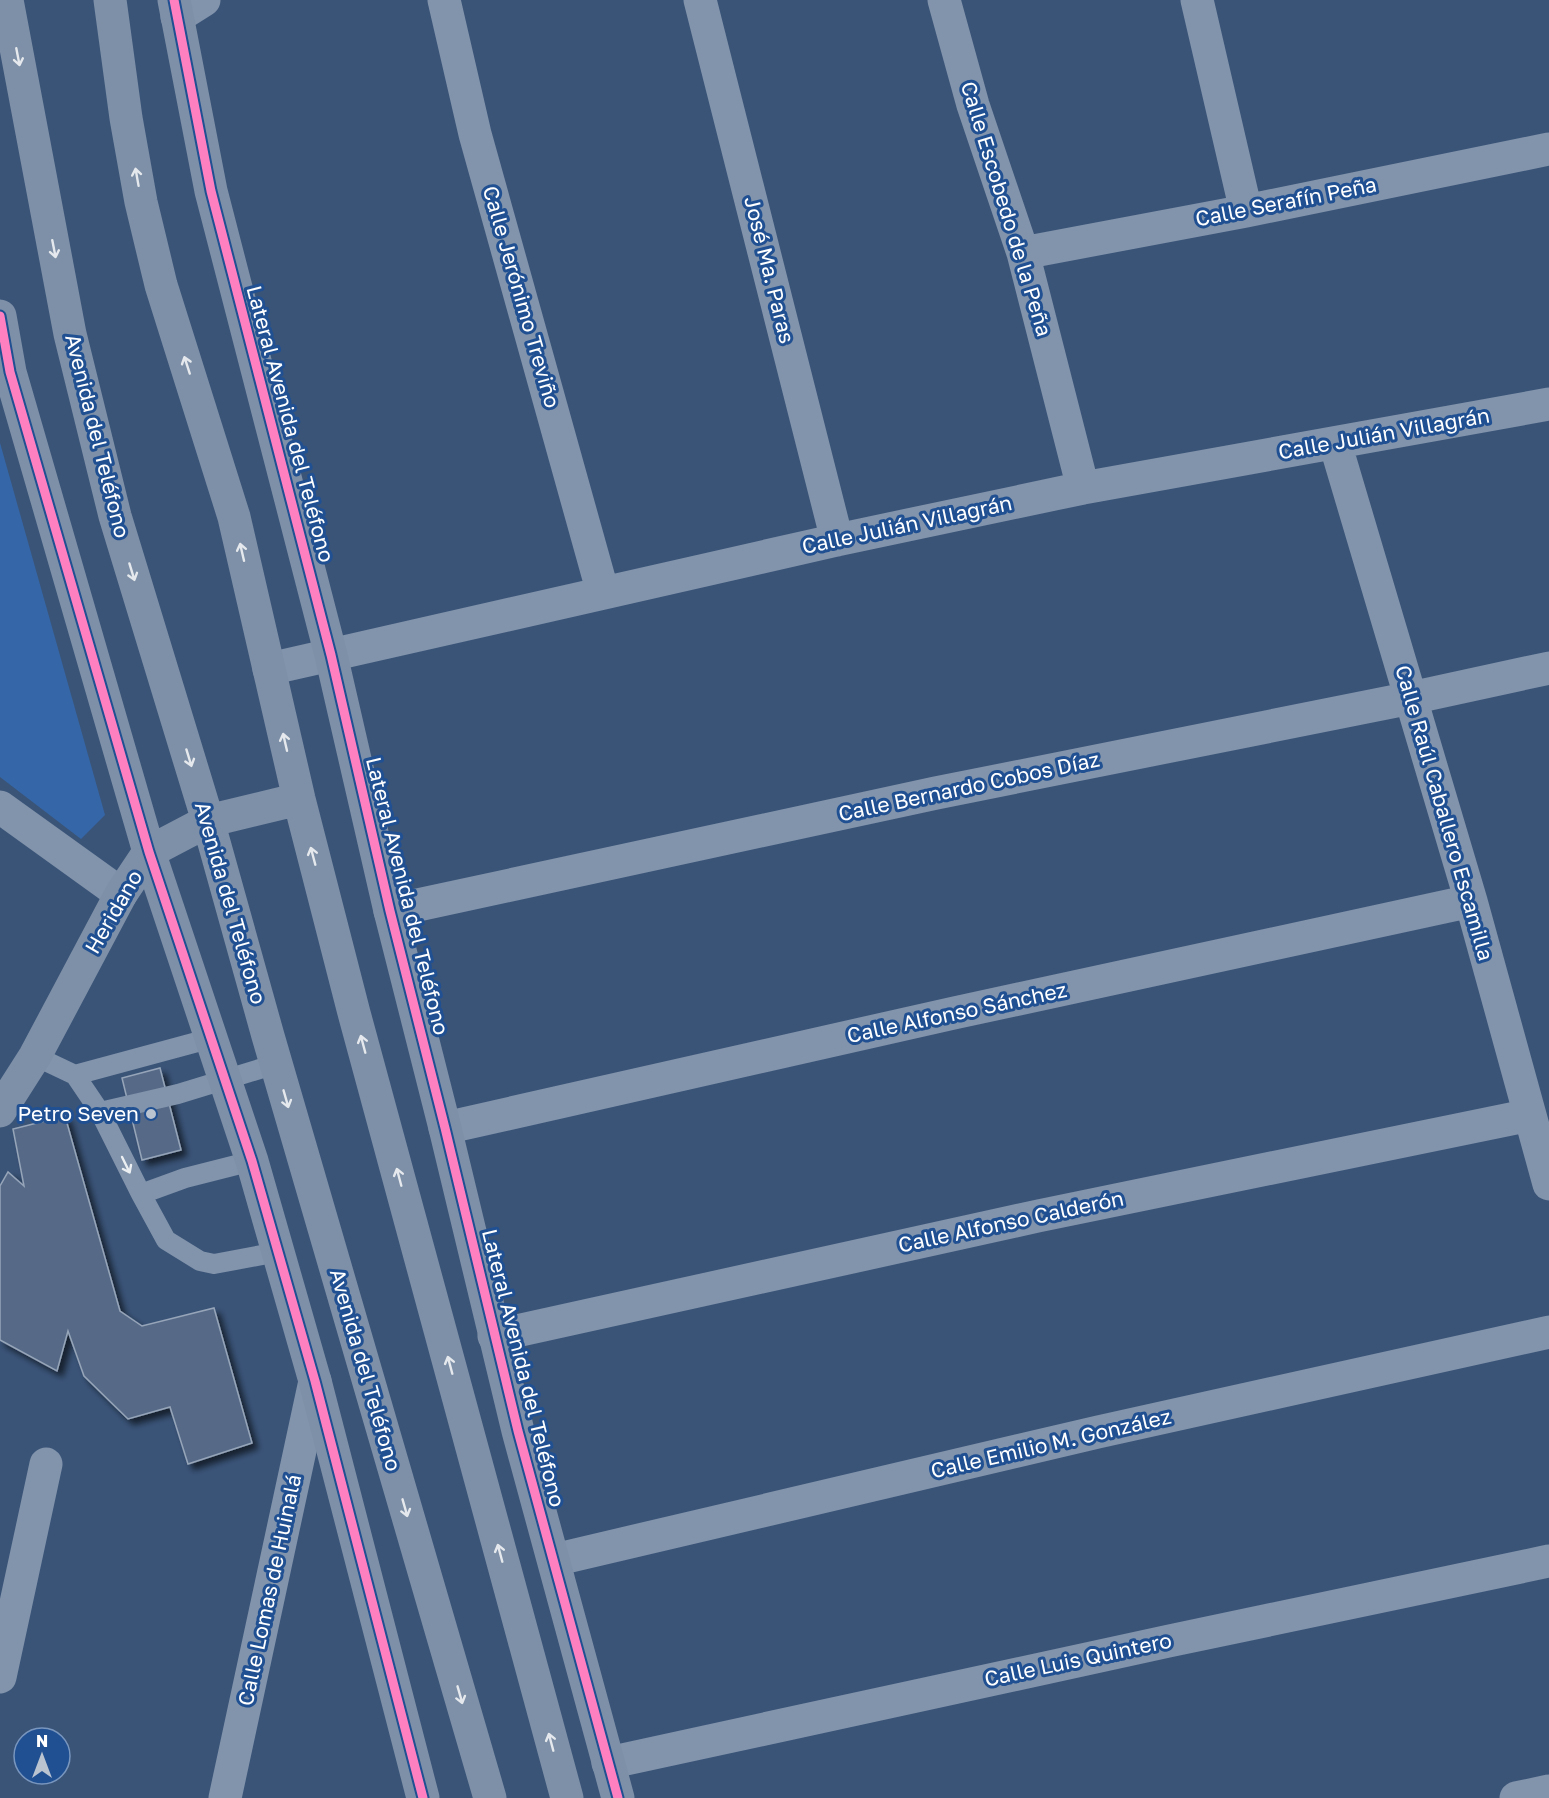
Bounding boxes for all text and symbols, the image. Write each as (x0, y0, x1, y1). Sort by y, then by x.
one-way arrow (13, 47, 24, 67)
street label: Calle Escobedo de la Peña (956, 78, 1058, 339)
one-way arrow (131, 168, 142, 187)
street label: Calle Serafín Peña (1193, 171, 1379, 231)
street label: Calle Jerónimo Treviño (478, 183, 566, 411)
street label: José Ma. Paras (739, 194, 801, 346)
one-way arrow (49, 239, 60, 258)
street label: Lateral Avenida del Teléfono (241, 282, 340, 565)
street label: Avenida del Teléfono (60, 331, 136, 540)
one-way arrow (180, 356, 191, 375)
street label: Calle Julián Villagrán (1276, 402, 1492, 464)
street label: Calle Julián Villagrán (799, 489, 1014, 559)
one-way arrow (236, 543, 247, 562)
one-way arrow (127, 562, 138, 581)
street label: Calle Raúl Caballero Escamilla (1390, 662, 1500, 964)
one-way arrow (279, 733, 291, 752)
street label: Calle Bernardo Cobos Díaz (836, 746, 1102, 826)
one-way arrow (184, 749, 195, 768)
street label: Lateral Avenida del Teléfono (361, 754, 455, 1037)
street label: Avenida del Teléfono (190, 799, 272, 1007)
one-way arrow (307, 847, 319, 866)
street label: Heridano (79, 865, 147, 958)
street label: Calle Alfonso Sánchez (844, 976, 1069, 1048)
one-way arrow (357, 1035, 368, 1054)
one-way arrow (281, 1089, 292, 1108)
place label: Petro Seven (17, 1100, 139, 1126)
marker: Petro Seven (144, 1107, 158, 1121)
one-way arrow (120, 1156, 132, 1174)
one-way arrow (393, 1168, 404, 1187)
street label: Calle Alfonso Calderón (896, 1184, 1126, 1258)
street label: Lateral Avenida del Teléfono (477, 1226, 571, 1509)
street label: Avenida del Teléfono (325, 1266, 407, 1474)
one-way arrow (444, 1356, 455, 1375)
street label: Calle Emilio M. González (928, 1403, 1174, 1483)
street label: Calle Lomas de Huinalá (232, 1472, 306, 1708)
one-way arrow (400, 1498, 411, 1517)
one-way arrow (494, 1544, 506, 1563)
street label: Calle Luis Quintero (982, 1626, 1174, 1692)
one-way arrow (455, 1686, 466, 1705)
north arrow (12, 1726, 72, 1786)
text: N (36, 1731, 48, 1751)
one-way arrow (545, 1732, 557, 1751)

